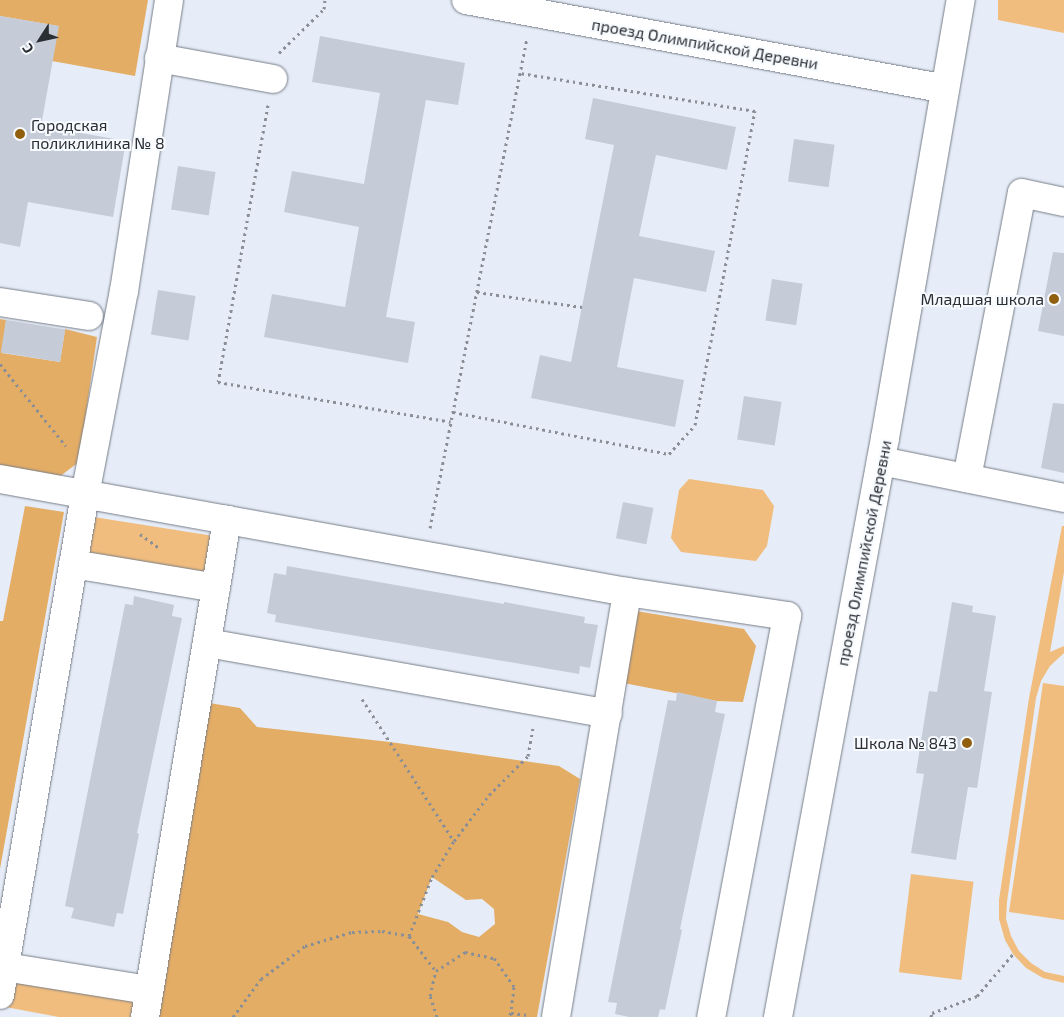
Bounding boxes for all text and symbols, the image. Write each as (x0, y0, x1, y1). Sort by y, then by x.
north arrow (15, 15, 65, 65)
street label: проезд Олимпийской Деревни (590, 15, 820, 73)
text: С (18, 41, 37, 57)
place label: Городская поликлиника № 8 (31, 115, 165, 153)
marker: Городская поликлиника № 8 (13, 127, 27, 141)
place label: Младшая школа (921, 289, 1044, 309)
marker: Младшая школа (1048, 293, 1060, 305)
street label: проезд Олимпийской Деревни (833, 438, 895, 668)
place label: Школа № 843 (854, 733, 957, 753)
marker: Школа № 843 (961, 737, 973, 749)

